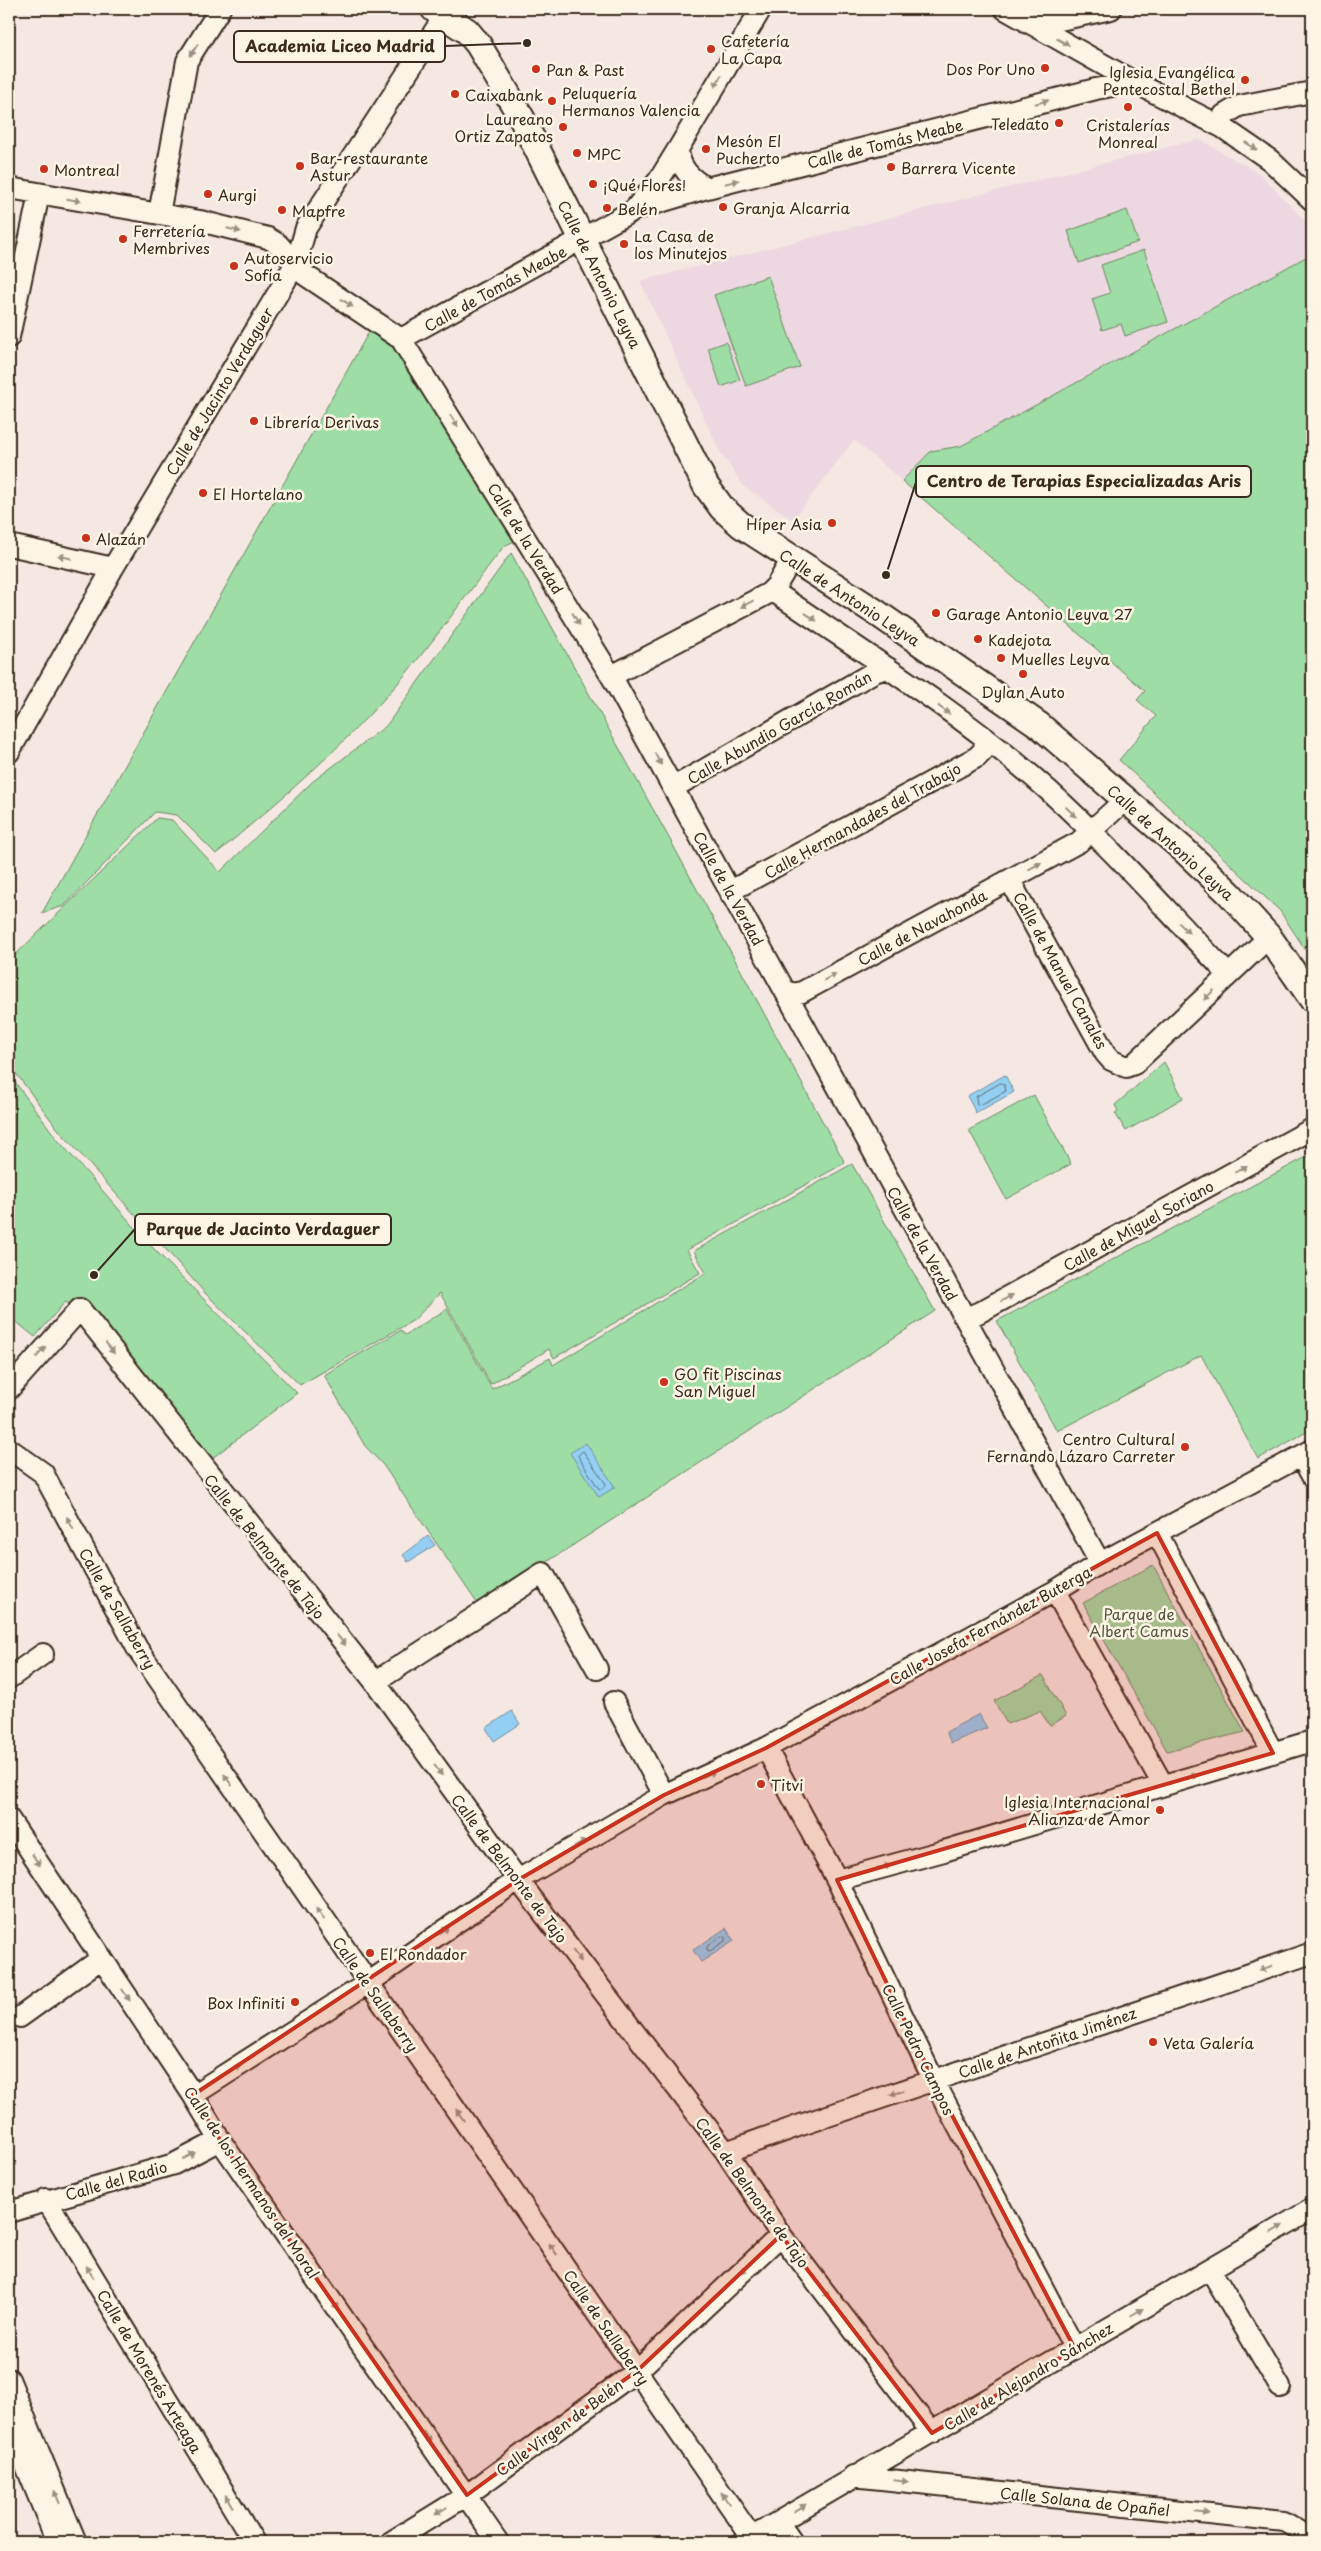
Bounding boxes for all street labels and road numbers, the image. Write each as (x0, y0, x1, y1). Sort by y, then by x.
street label: Calle de Tomás Meabe (805, 113, 965, 173)
street label: Calle de Antonio Leyva (553, 196, 648, 353)
street label: Calle de Tomás Meabe (420, 239, 570, 337)
street label: Calle de Jacinto Verdaguer (160, 302, 278, 479)
street label: Calle de la Verdad (482, 478, 570, 598)
street label: Calle de Antonio Leyva (775, 543, 925, 652)
street label: Calle Abundio García Román (682, 665, 876, 789)
street label: Calle Hermandades del Trabajo (759, 756, 965, 884)
street label: Calle de Antonio Leyva (1102, 779, 1240, 906)
street label: Calle de la Verdad (688, 827, 770, 949)
street label: Calle de Navahonda (853, 883, 991, 971)
street label: Calle de Manuel Canales (1008, 887, 1114, 1053)
street label: Calle de Miguel Soriano (1058, 1174, 1218, 1276)
street label: Calle de la Verdad (882, 1182, 964, 1304)
street label: Calle de Belmonte de Tajo (199, 1468, 331, 1624)
street label: Calle de Sallaberry (74, 1543, 162, 1673)
street label: Calle Josefa Fernández Buterga (885, 1559, 1096, 1690)
street label: Calle de Belmonte de Tajo (446, 1789, 574, 1947)
street label: Calle de Sallaberry (327, 1932, 425, 2056)
street label: Calle Pedro Campos (877, 1979, 961, 2119)
street label: Calle de Antoñita Jiménez (955, 2001, 1139, 2083)
street label: Calle de los Hermanos del Moral (179, 2081, 325, 2283)
street label: Calle de Belmonte de Tajo (690, 2112, 816, 2272)
street label: Calle del Radio (62, 2154, 170, 2206)
street label: Calle de Sallaberry (558, 2265, 656, 2389)
street label: Calle de Morenés Arteaga (92, 2285, 208, 2458)
street label: Calle de Alejandro Sánchez (939, 2316, 1117, 2436)
street label: Calle Virgen de Belén (491, 2373, 627, 2481)
street label: Calle Solana de Opañel (999, 2481, 1171, 2521)

